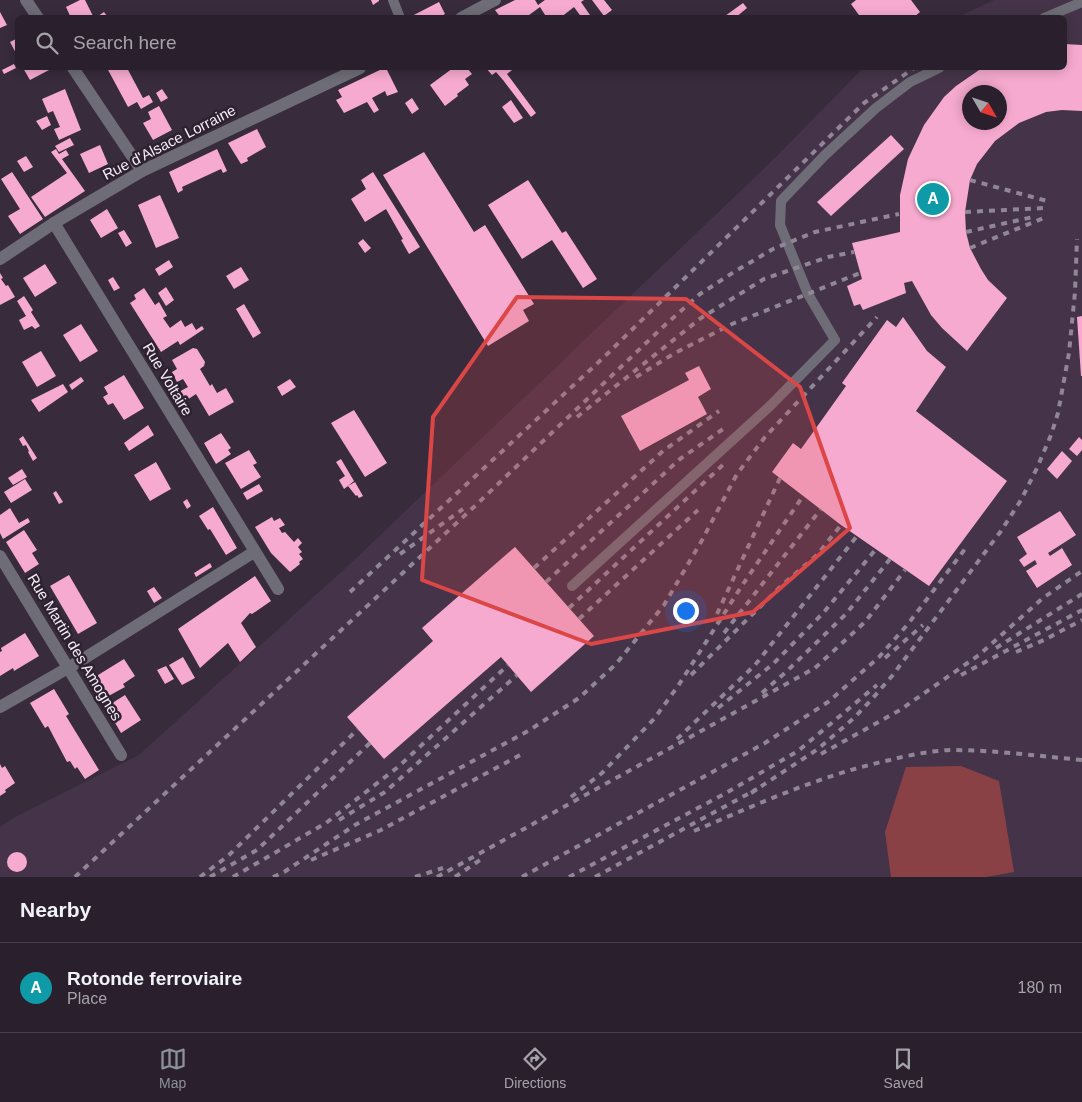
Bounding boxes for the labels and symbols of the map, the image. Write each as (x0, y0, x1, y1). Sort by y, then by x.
north arrow (962, 85, 1007, 130)
street label: Rue d'Alsace Lorraine (100, 101, 238, 183)
pin: A (917, 180, 949, 218)
street label: Rue Voltaire (140, 340, 196, 418)
street label: Rue Martin des Amognes (24, 570, 126, 724)
your location (673, 598, 699, 624)

